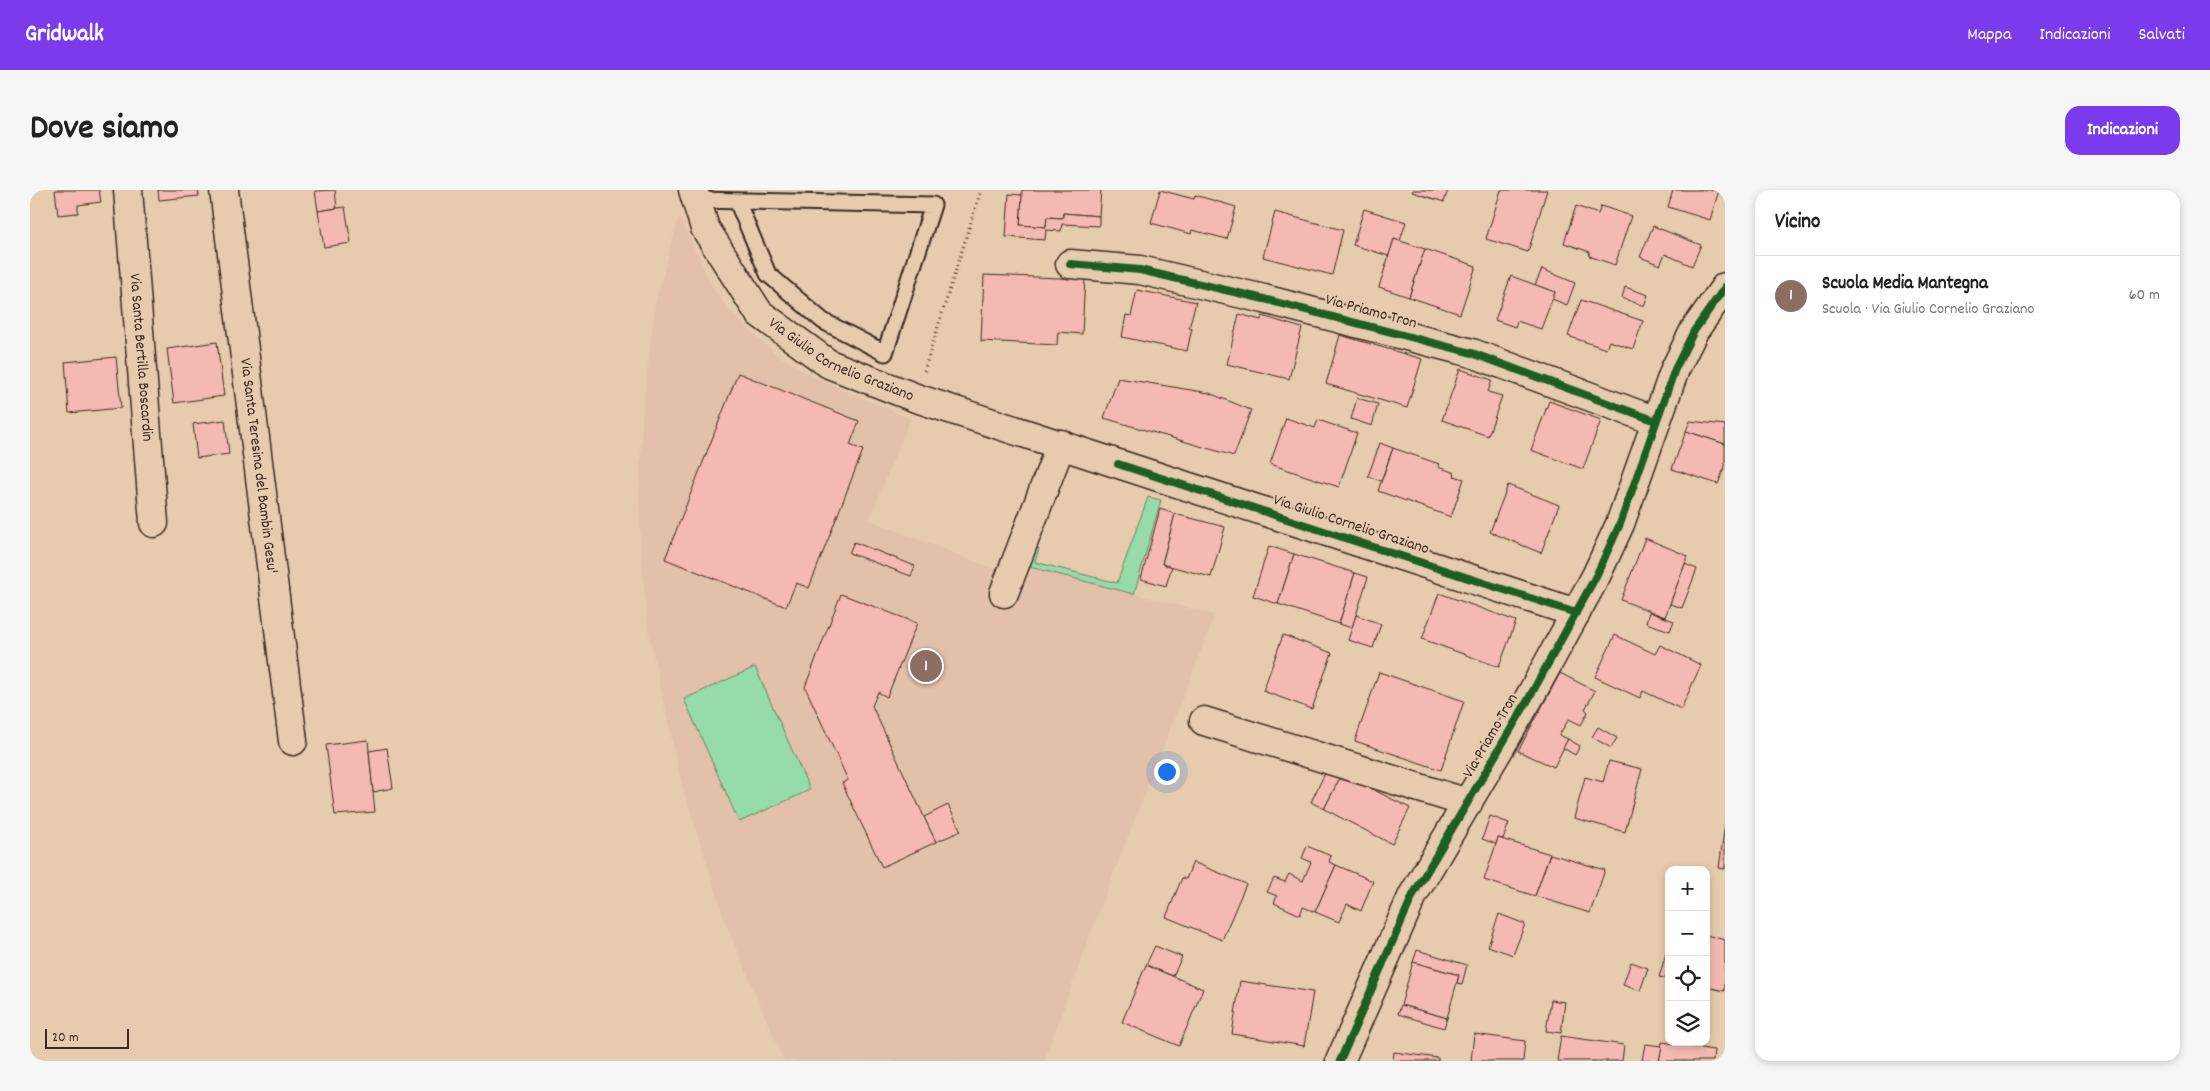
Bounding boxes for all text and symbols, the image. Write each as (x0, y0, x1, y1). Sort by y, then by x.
text: Gridwalk (25, 18, 104, 52)
text: Mappa (1967, 23, 2011, 48)
text: Indicazioni (2039, 23, 2110, 48)
text: Salvati (2138, 23, 2185, 48)
text: Dove siamo (30, 105, 179, 155)
button: Indicazioni (2065, 106, 2180, 155)
text: Vicino (1775, 208, 1820, 238)
text: Scuola Media Mantegna (1822, 271, 1988, 298)
street label: Via Santa Bertilla Boscardin (123, 273, 159, 442)
text: 1 (1789, 284, 1793, 307)
text: 60 m (2129, 284, 2160, 307)
street label: Via Priamo Tron (1323, 289, 1419, 335)
text: Scuola · Via Giulio Cornelio Graziano (1822, 298, 2034, 321)
street label: Via Giulio Cornelio Graziano (764, 312, 917, 408)
street label: Via Santa Teresina del Bambin Gesu' (234, 357, 283, 575)
street label: Via Giulio Cornelio Graziano (1270, 489, 1432, 561)
pin: 1 (910, 647, 942, 685)
street label: Via Priamo Tron (1458, 690, 1524, 782)
your location (1154, 759, 1180, 785)
map controls (1665, 866, 1710, 1046)
button: + (1665, 866, 1710, 911)
button: − (1665, 911, 1710, 956)
button: locate (1665, 956, 1710, 1001)
button: layers (1665, 1001, 1710, 1046)
scale bar (45, 1026, 129, 1049)
text: 20 m (52, 1028, 79, 1048)

